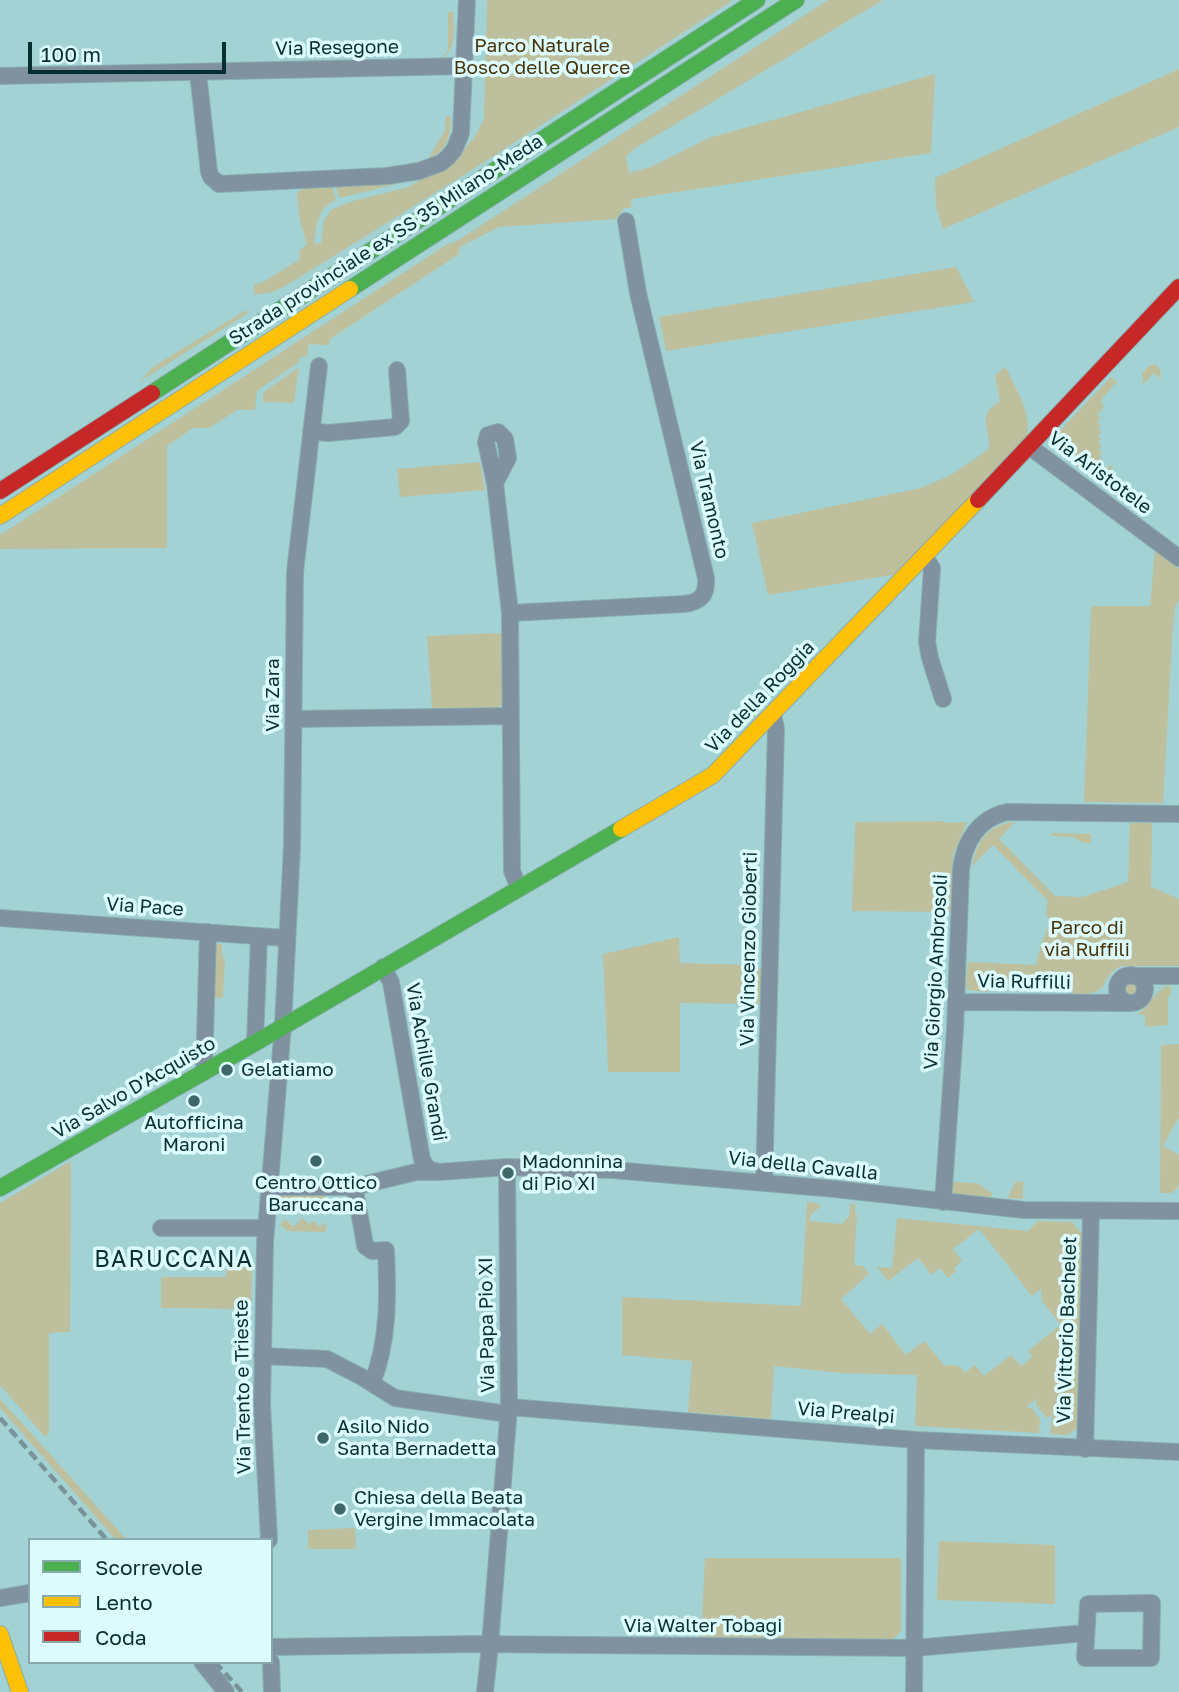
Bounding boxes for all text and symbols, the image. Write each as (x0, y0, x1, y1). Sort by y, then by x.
scale bar (32, 28, 229, 72)
park label: Parco Naturale Bosco delle Querce (454, 35, 630, 79)
street label: Via Resegone (275, 36, 399, 60)
text: 100 m (41, 41, 101, 67)
street label: Strada provinciale ex SS 35 Milano-Meda (225, 130, 547, 350)
street label: Via Aristotele (1044, 427, 1156, 519)
street label: Via Tramonto (684, 439, 734, 561)
street label: Via della Roggia (701, 636, 819, 758)
street label: Via Zara (262, 658, 284, 732)
street label: Via Vincenzo Gioberti (736, 851, 762, 1047)
street label: Via Giorgio Ambrosoli (919, 874, 953, 1070)
street label: Via Pace (105, 893, 185, 921)
park label: Parco di via Ruffili (1044, 917, 1130, 961)
street label: Via Ruffilli (977, 970, 1071, 994)
street label: Via Achille Grandi (401, 981, 451, 1143)
street label: Via Salvo D'Acquisto (48, 1032, 220, 1144)
place label: Gelatiamo (241, 1059, 334, 1081)
marker: Gelatiamo (219, 1062, 235, 1078)
marker: Autofficina Maroni (186, 1093, 202, 1109)
place label: Autofficina Maroni (144, 1112, 244, 1156)
street label: Via della Cavalla (727, 1147, 879, 1185)
place label: Madonnina di Pio XI (522, 1151, 623, 1195)
marker: Centro Ottico Baruccana (308, 1153, 324, 1169)
marker: Madonnina di Pio XI (500, 1165, 516, 1181)
place label: Centro Ottico Baruccana (255, 1172, 377, 1216)
street label: Via Vittorio Bachelet (1052, 1236, 1082, 1424)
district label: BARUCCANA (95, 1246, 253, 1274)
street label: Via Papa Pio XI (474, 1257, 500, 1393)
street label: Via Trento e Trieste (230, 1299, 256, 1475)
street label: Via Prealpi (796, 1397, 896, 1429)
place label: Asilo Nido Santa Bernadetta (337, 1416, 497, 1460)
marker: Asilo Nido Santa Bernadetta (315, 1430, 331, 1446)
place label: Chiesa della Beata Vergine Immacolata (354, 1487, 535, 1531)
marker: Chiesa della Beata Vergine Immacolata (332, 1501, 348, 1517)
legend (28, 1538, 273, 1664)
text: Scorrevole (95, 1554, 203, 1580)
text: Lento (95, 1589, 153, 1615)
street label: Via Walter Tobagi (624, 1615, 782, 1637)
text: Coda (95, 1624, 147, 1650)

